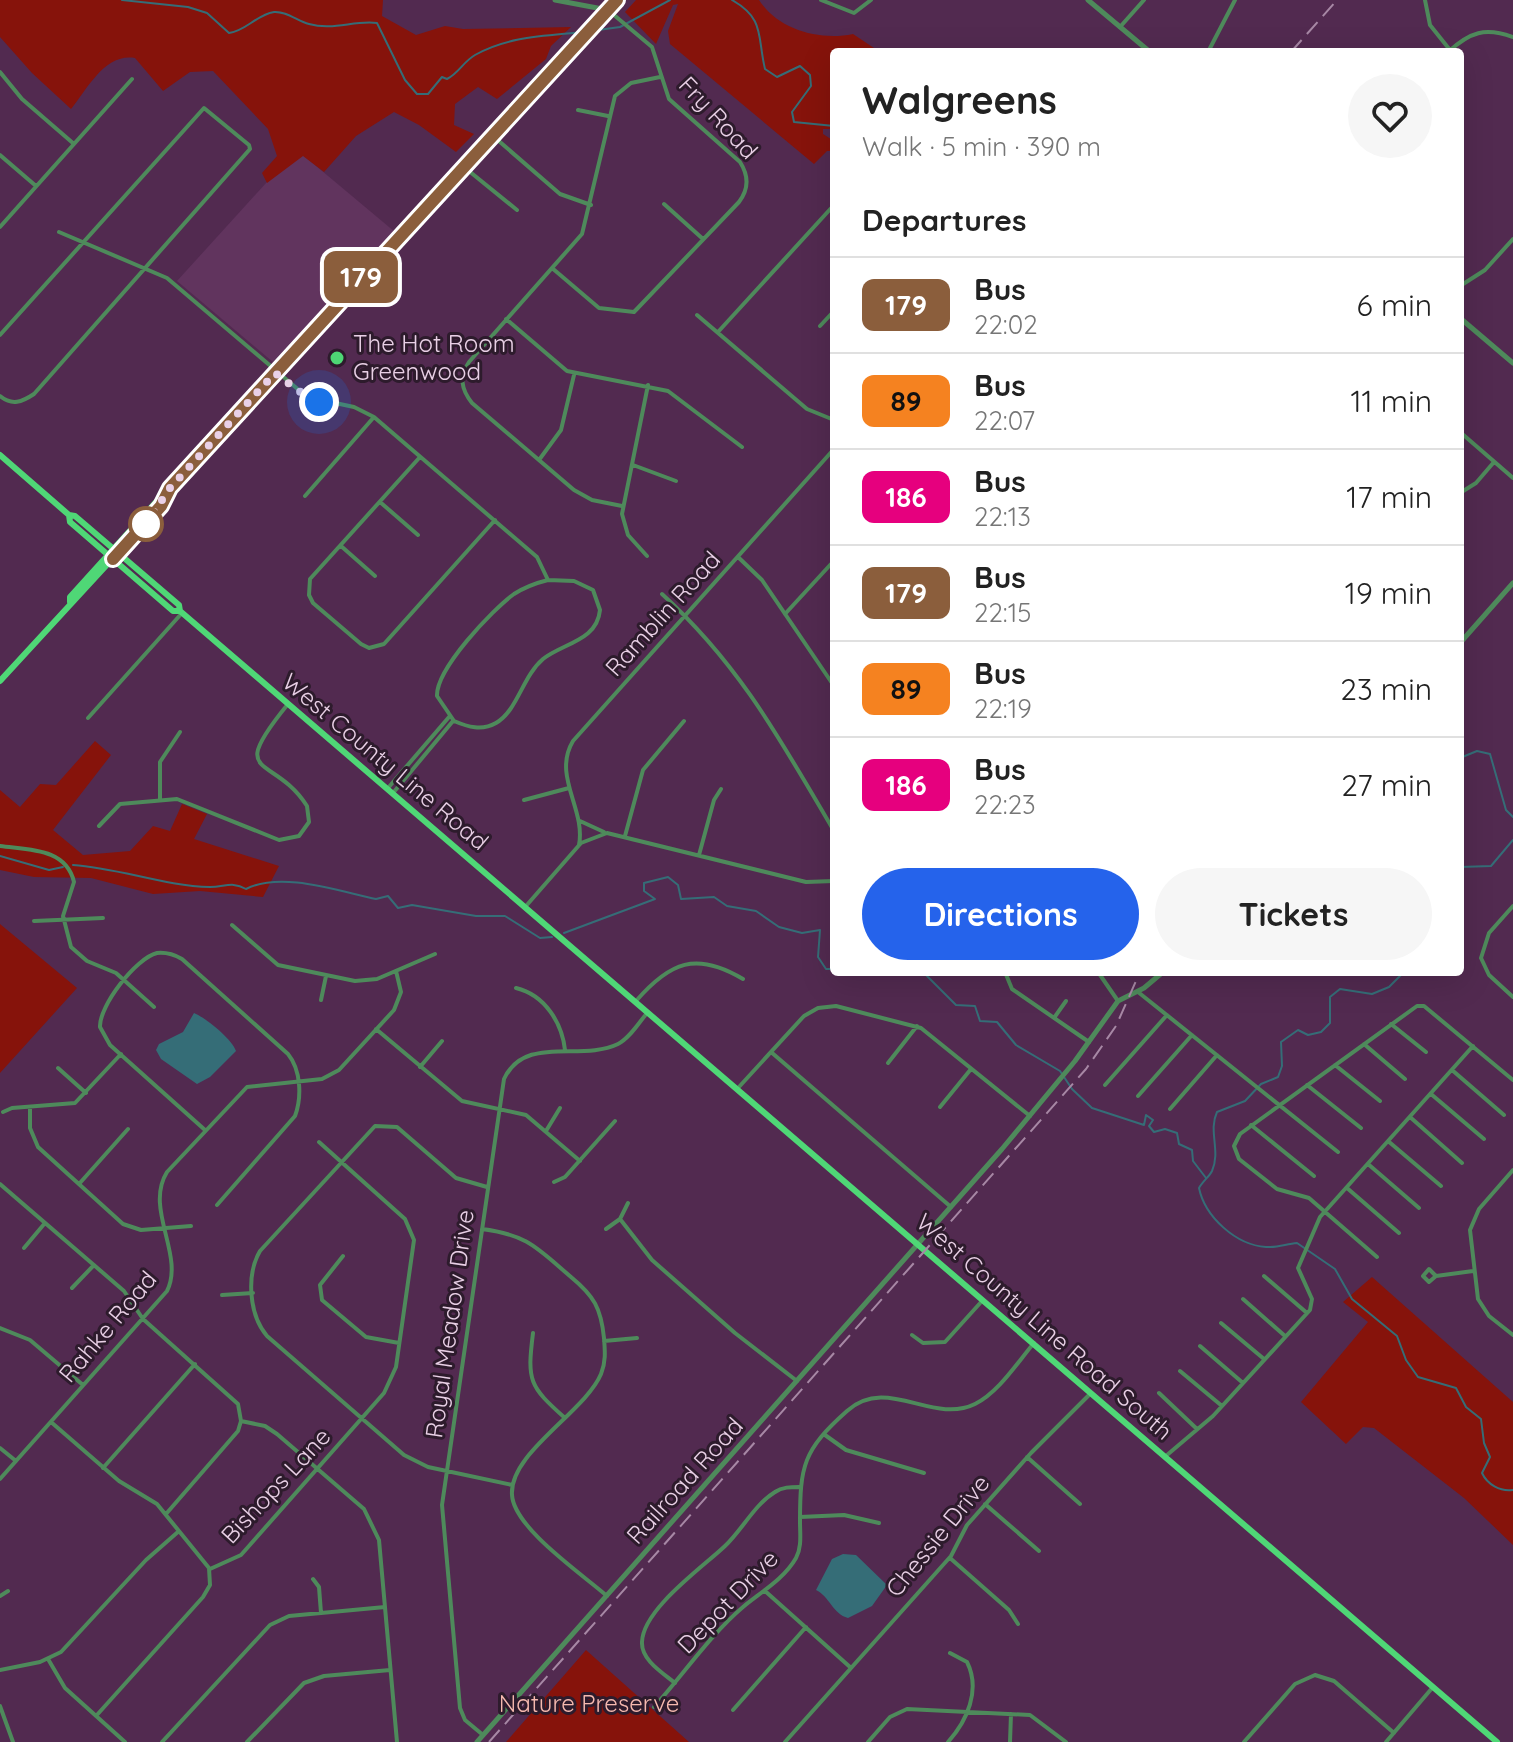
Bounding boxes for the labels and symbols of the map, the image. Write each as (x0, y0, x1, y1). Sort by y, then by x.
street label: Fry Road (673, 70, 765, 165)
line badge: 179 (315, 251, 407, 303)
place label: The Hot Room Greenwood (353, 328, 515, 386)
marker: The Hot Room Greenwood (328, 349, 346, 367)
your location (299, 382, 339, 422)
unlabelled marker (129, 507, 163, 541)
street label: Ramblin Road (598, 545, 726, 682)
street label: West County Line Road (276, 666, 495, 856)
street label: West County Line Road South (910, 1207, 1179, 1446)
street label: Royal Meadow Drive (418, 1208, 480, 1440)
street label: Rahke Road (52, 1264, 163, 1388)
street label: Railroad Road (620, 1411, 749, 1550)
street label: Bishops Lane (214, 1421, 336, 1549)
street label: Chessie Drive (879, 1468, 996, 1602)
street label: Depot Drive (670, 1543, 784, 1659)
park label: Nature Preserve (499, 1688, 679, 1718)

